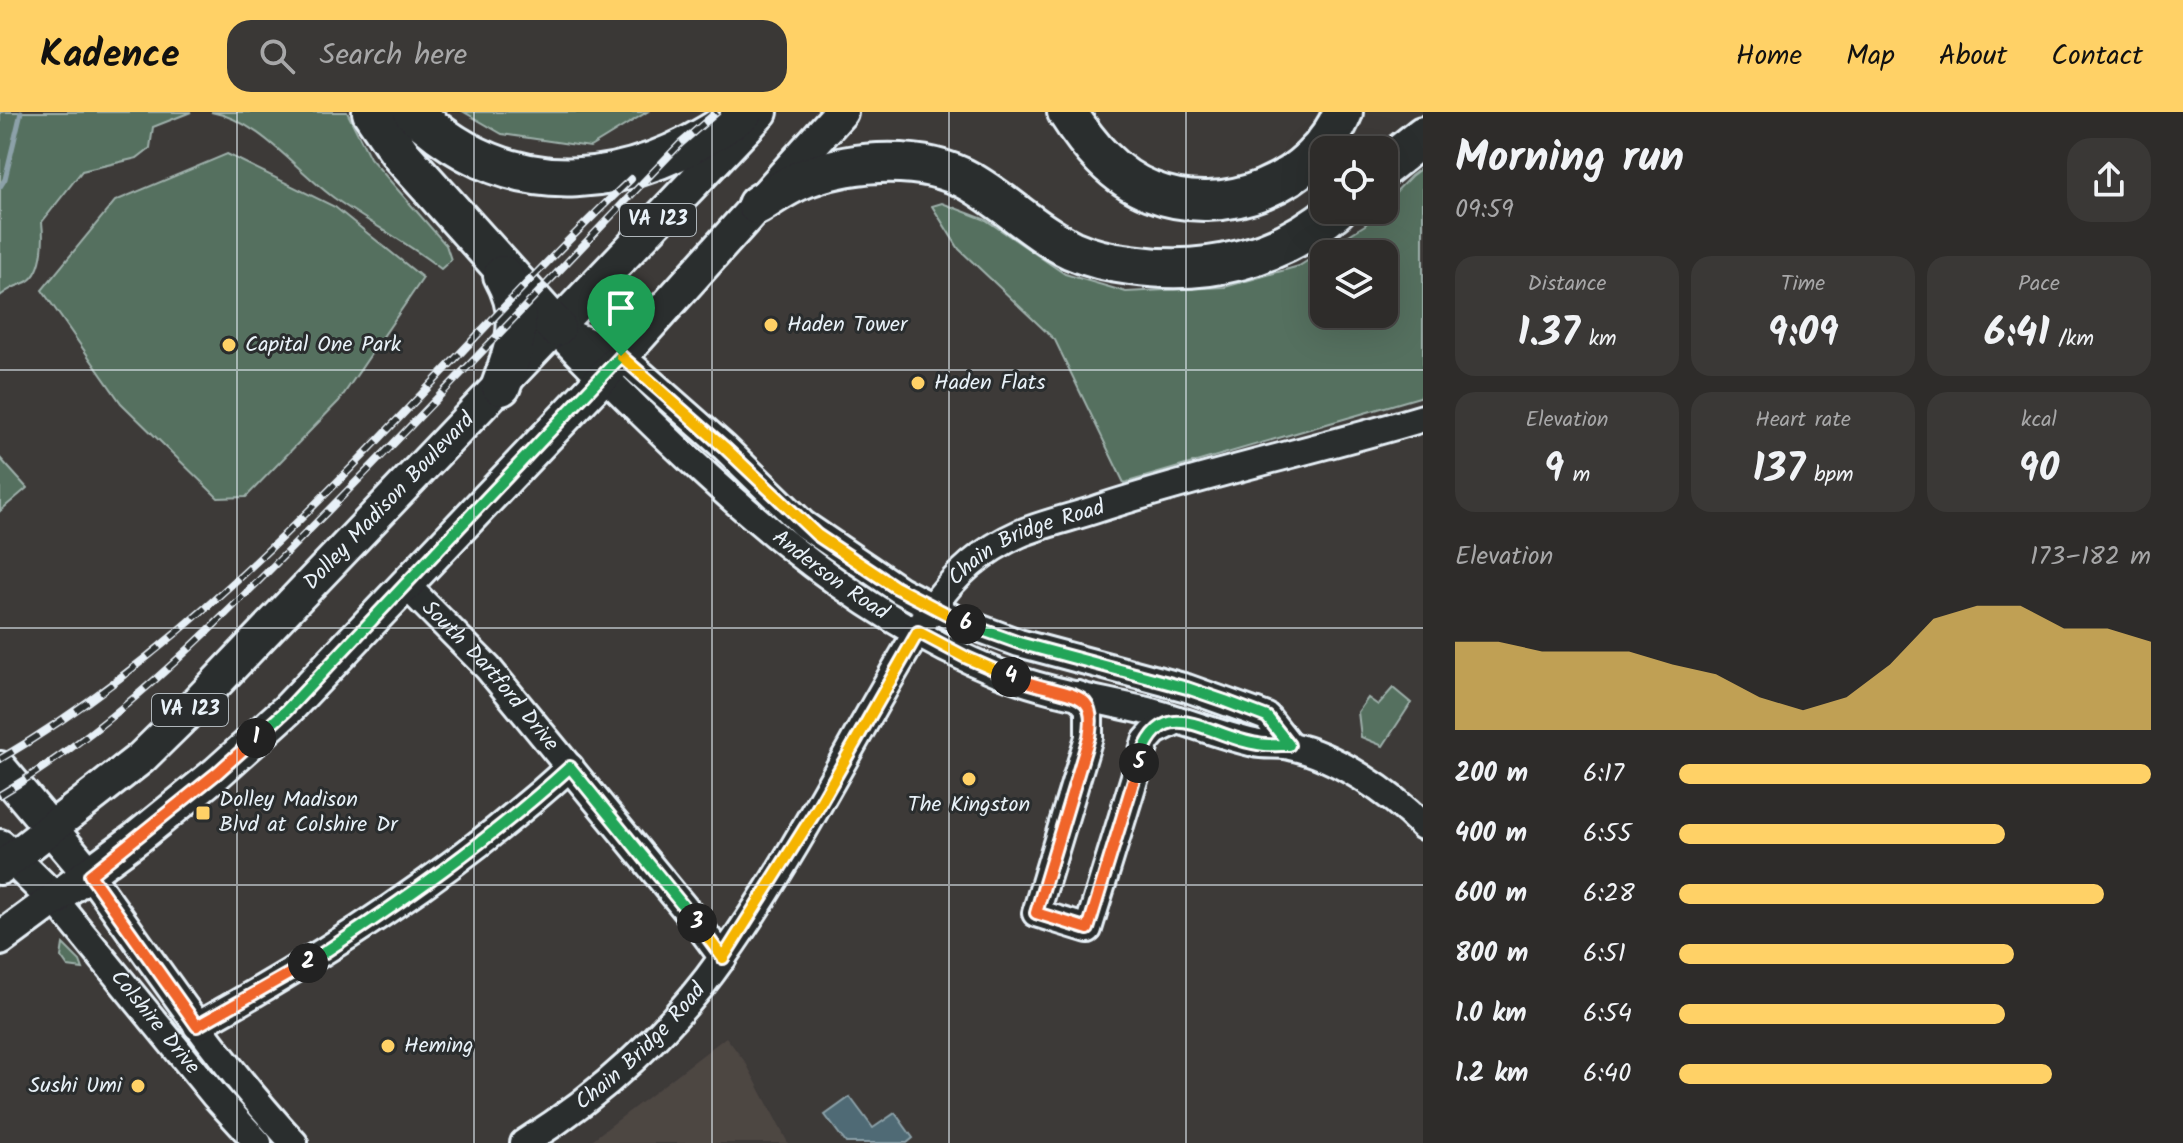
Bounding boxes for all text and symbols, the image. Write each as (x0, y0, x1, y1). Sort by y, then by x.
search box (227, 20, 787, 92)
text: Kadence (40, 26, 179, 86)
text: Search here (319, 32, 467, 80)
icon: search (255, 34, 299, 78)
text: Home (1736, 34, 1802, 79)
text: Map (1846, 34, 1895, 79)
text: About (1939, 34, 2007, 79)
text: Contact (2051, 34, 2143, 79)
text: Morning run (1455, 124, 1684, 194)
map controls (1310, 136, 1398, 328)
button: locate (1310, 136, 1398, 224)
button: share (2067, 138, 2151, 222)
text: 09:59 (1455, 189, 1514, 231)
road number: VA 123 (620, 204, 696, 236)
button: layers (1310, 240, 1398, 328)
text: Distance (1527, 267, 1607, 302)
text: Time (1781, 267, 1825, 302)
text: Pace (2018, 267, 2060, 302)
pin (587, 274, 655, 356)
icon: arrive (599, 286, 643, 330)
text: 1.37 (1518, 302, 1580, 366)
text: 9:09 (1768, 302, 1838, 366)
text: 6:41 (1984, 302, 2049, 366)
place label: Haden Tower (787, 308, 909, 343)
marker: Haden Tower (762, 316, 780, 334)
text: km (1580, 322, 1616, 357)
text: /km (2049, 322, 2094, 357)
place label: Capital One Park (245, 328, 402, 363)
marker: Capital One Park (220, 336, 238, 354)
place label: Haden Flats (934, 366, 1046, 401)
marker: Haden Flats (909, 374, 927, 392)
street label: Dolley Madison Boulevard (295, 403, 484, 599)
text: Elevation (1525, 403, 1609, 438)
text: Heart rate (1755, 403, 1851, 438)
text: kcal (2021, 403, 2057, 438)
text: 9 (1544, 438, 1564, 502)
text: 137 (1752, 438, 1805, 502)
text: 90 (2019, 438, 2059, 502)
text: m (1564, 458, 1590, 493)
text: bpm (1805, 458, 1854, 493)
street label: Chain Bridge Road (940, 490, 1110, 594)
street label: Anderson Road (764, 521, 896, 630)
text: Elevation (1455, 536, 1553, 578)
text: 173–182 m (2030, 536, 2151, 578)
street label: South Dartford Drive (413, 592, 567, 760)
pin: 6 (946, 604, 986, 644)
text: 6 (960, 606, 972, 641)
pin: 4 (991, 657, 1031, 697)
text: 4 (1005, 659, 1017, 694)
road number: VA 123 (152, 694, 228, 726)
pin: 1 (236, 718, 276, 758)
text: 1 (253, 720, 259, 755)
pin: 5 (1119, 743, 1159, 783)
text: 5 (1133, 745, 1145, 780)
text: 200 m (1455, 753, 1528, 795)
text: 6:17 (1583, 753, 1624, 795)
marker: The Kingston (960, 770, 978, 788)
place label: Dolley Madison Blvd at Colshire Dr (219, 783, 399, 843)
place label: The Kingston (908, 788, 1030, 823)
marker: Dolley Madison Blvd at Colshire Dr (194, 804, 212, 822)
text: 400 m (1455, 813, 1527, 855)
text: 6:55 (1583, 813, 1632, 855)
text: 600 m (1455, 873, 1527, 915)
text: 6:28 (1583, 873, 1635, 915)
pin: 3 (677, 903, 717, 943)
text: 3 (691, 905, 703, 940)
text: 800 m (1455, 933, 1528, 975)
text: 6:51 (1583, 933, 1626, 975)
pin: 2 (288, 943, 328, 983)
text: 2 (302, 945, 314, 980)
street label: Colshire Drive (101, 962, 209, 1083)
street label: Chain Bridge Road (568, 974, 716, 1119)
text: 1.0 km (1455, 993, 1526, 1035)
text: 6:54 (1583, 993, 1632, 1035)
place label: Heming (404, 1029, 474, 1064)
marker: Heming (379, 1037, 397, 1055)
text: 1.2 km (1455, 1053, 1528, 1095)
text: 6:40 (1583, 1053, 1631, 1095)
place label: Sushi Umi (29, 1069, 123, 1104)
marker: Sushi Umi (129, 1077, 147, 1095)

